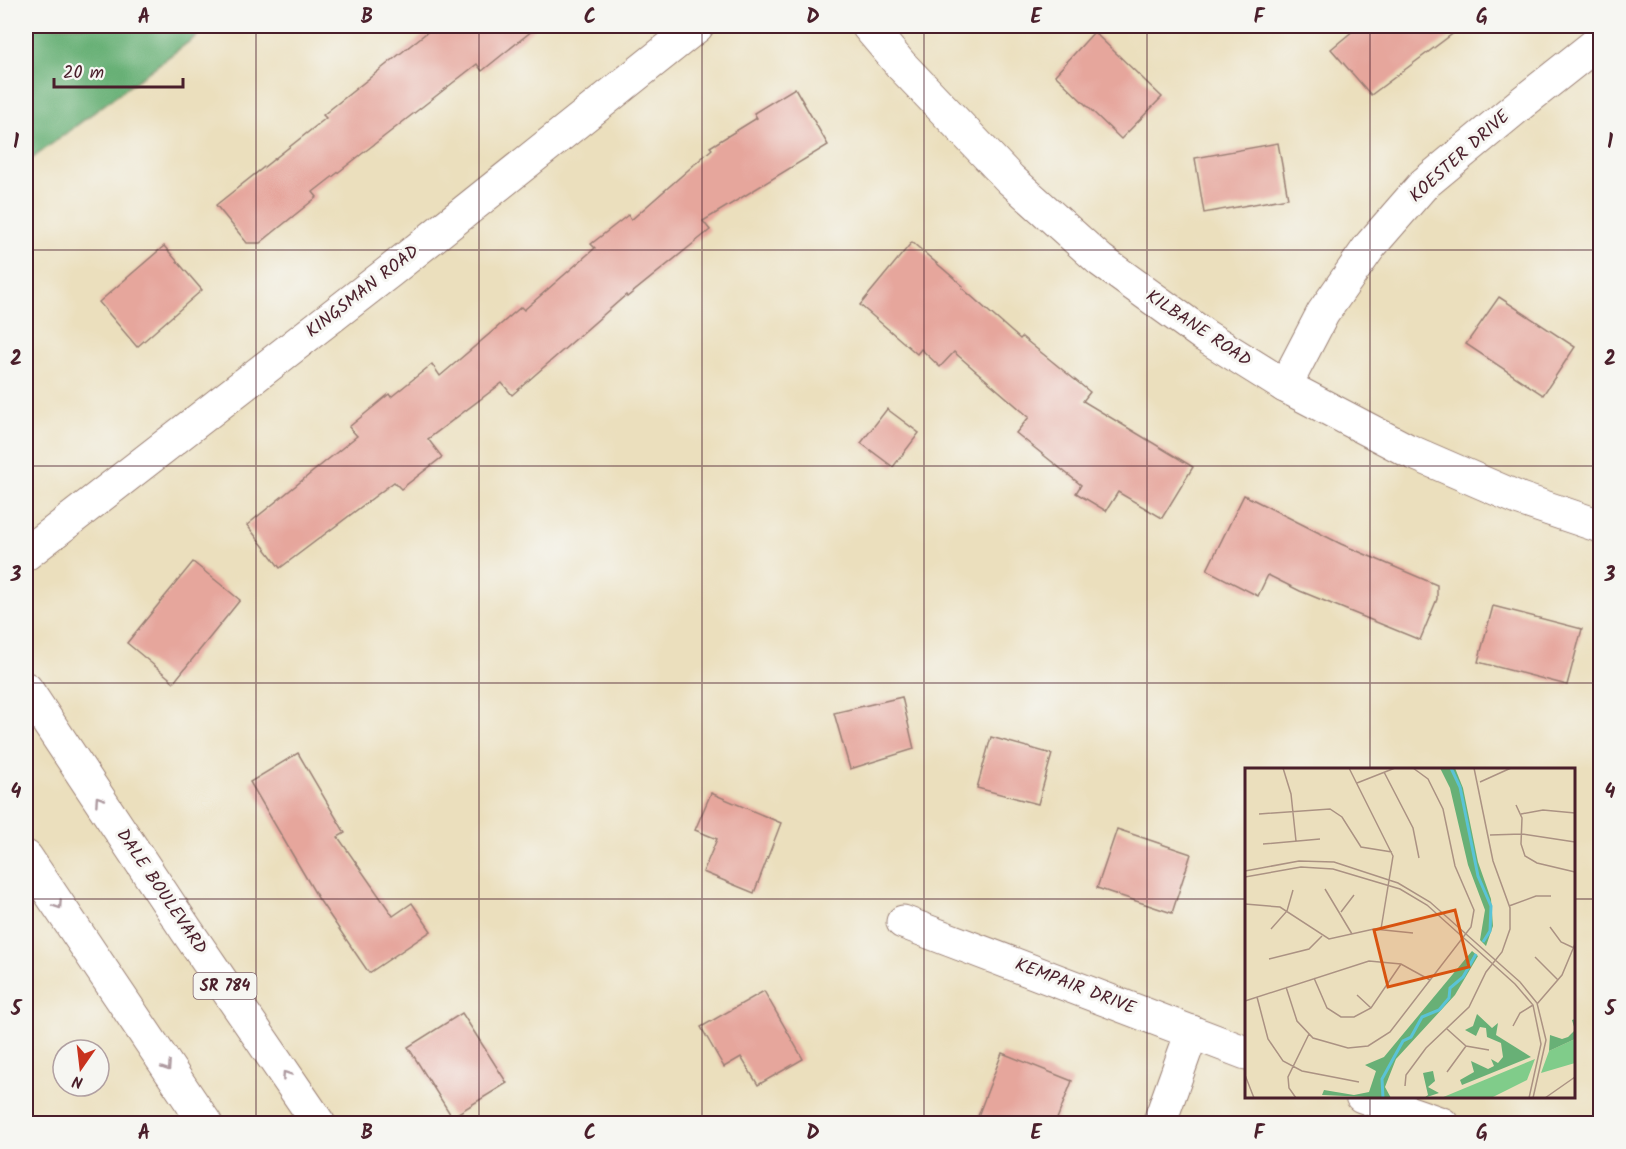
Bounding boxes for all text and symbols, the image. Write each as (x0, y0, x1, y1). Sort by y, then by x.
text: A (138, 2, 150, 34)
text: B (361, 2, 373, 34)
text: C (584, 2, 596, 34)
text: D (806, 2, 820, 34)
text: E (1030, 2, 1042, 34)
text: F (1254, 2, 1266, 34)
text: G (1476, 2, 1488, 34)
scale bar (54, 51, 183, 89)
text: 20 m (63, 59, 104, 88)
street label: KOESTER DRIVE (1403, 103, 1517, 210)
text: 1 (13, 127, 19, 159)
text: 1 (1607, 127, 1613, 159)
street label: KINGSMAN ROAD (300, 238, 426, 346)
street label: KILBANE ROAD (1139, 283, 1257, 375)
text: 2 (10, 344, 22, 376)
text: 2 (1604, 344, 1616, 376)
text: 3 (10, 560, 22, 592)
text: 3 (1604, 560, 1616, 592)
inset map (1245, 768, 1575, 1098)
text: 4 (11, 777, 22, 809)
text: 4 (1605, 777, 1616, 809)
one-way arrow (95, 796, 106, 807)
street label: DALE BOULEVARD (108, 823, 214, 961)
one-way arrow (51, 899, 62, 910)
street label: KEMPAIR DRIVE (1010, 951, 1140, 1023)
road number: SR 784 (194, 973, 256, 999)
text: 5 (10, 994, 23, 1026)
text: 5 (1604, 994, 1617, 1026)
north arrow (51, 1038, 111, 1098)
one-way arrow (160, 1060, 171, 1071)
text: N (70, 1068, 86, 1094)
one-way arrow (282, 1071, 293, 1082)
text: A (138, 1118, 150, 1149)
text: B (361, 1118, 373, 1149)
text: C (584, 1118, 596, 1149)
text: D (806, 1118, 820, 1149)
text: E (1030, 1118, 1042, 1149)
text: F (1254, 1118, 1266, 1149)
text: G (1476, 1118, 1488, 1149)

